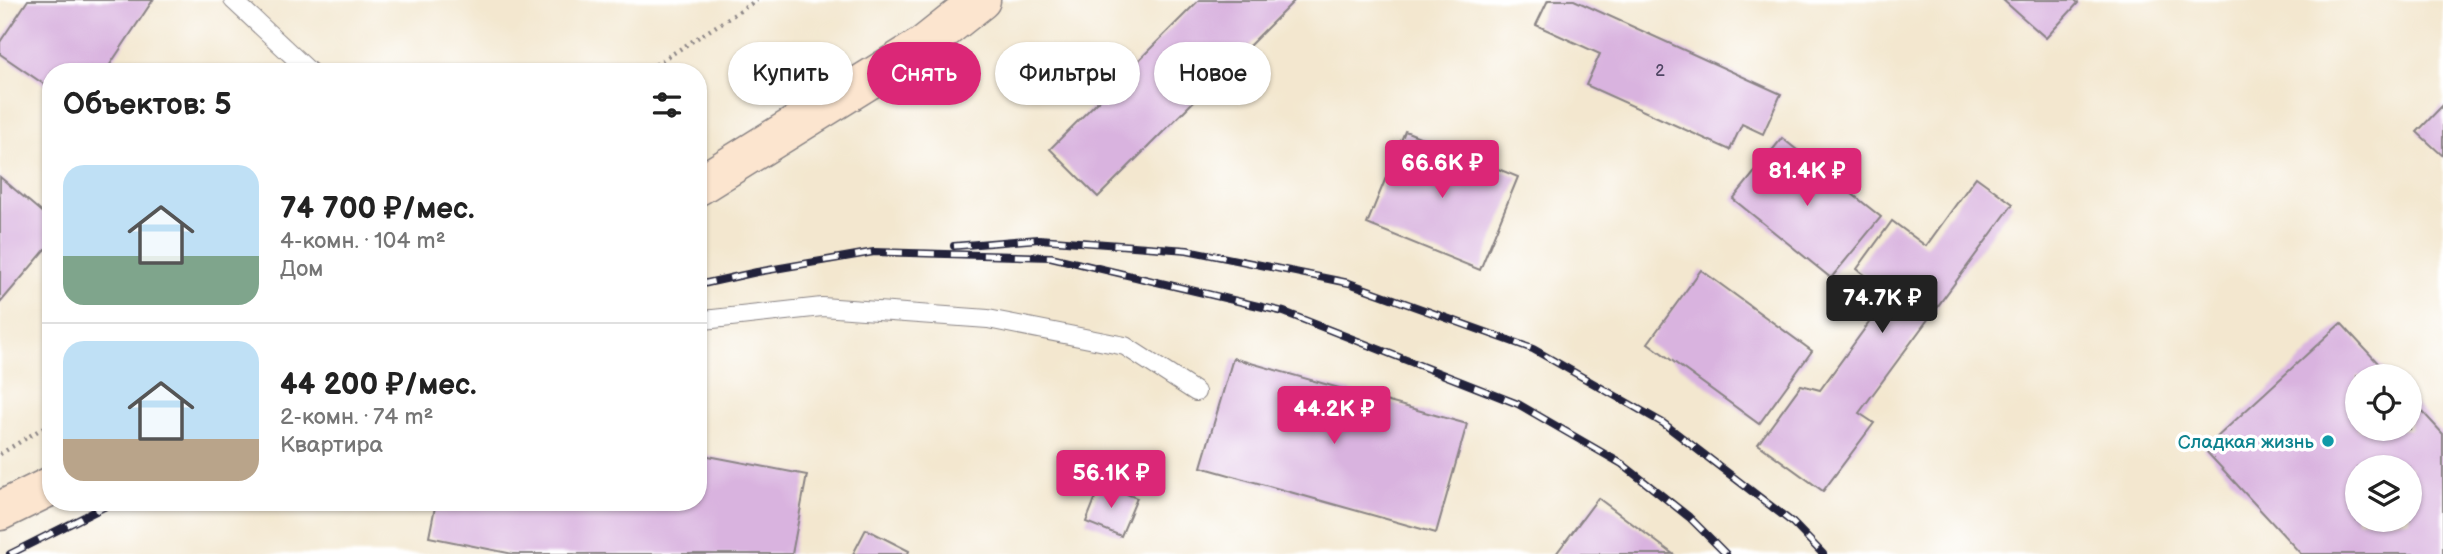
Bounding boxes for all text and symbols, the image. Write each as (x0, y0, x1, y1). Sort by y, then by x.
chip: Купить (728, 42, 853, 105)
chip: Снять (867, 42, 981, 105)
chip: Фильтры (995, 42, 1140, 105)
chip: Новое (1154, 42, 1271, 105)
house number: 2 (1655, 62, 1665, 81)
icon: filters (648, 86, 686, 124)
text: Объектов: 5 (63, 87, 232, 123)
pin: 66.6K ₽ (1377, 140, 1507, 200)
pin: 81.4K ₽ (1742, 148, 1872, 208)
text: 66.6K ₽ (1401, 149, 1483, 177)
text: 81.4K ₽ (1768, 157, 1846, 185)
text: 74 700 ₽/мес. (280, 191, 475, 227)
icon: home (119, 193, 203, 277)
text: 4-комн. · 104 m² (280, 227, 446, 255)
text: Дом (280, 255, 323, 283)
pin: 74.7K ₽ (1817, 276, 1947, 335)
text: 74.7K ₽ (1842, 284, 1922, 312)
map controls (2345, 364, 2422, 532)
button: locate (2345, 364, 2422, 441)
text: 44 200 ₽/мес. (280, 367, 477, 403)
icon: home (119, 369, 203, 453)
pin: 44.2K ₽ (1269, 386, 1399, 446)
text: 44.2K ₽ (1293, 395, 1375, 423)
text: 2-комн. · 74 m² (280, 403, 433, 431)
text: Квартира (280, 431, 383, 459)
place label: Сладкая жизнь (2178, 431, 2315, 454)
marker: Сладкая жизнь (2320, 433, 2336, 449)
pin: 56.1K ₽ (1046, 450, 1176, 510)
button: layers (2345, 455, 2422, 532)
text: 56.1K ₽ (1072, 459, 1150, 487)

